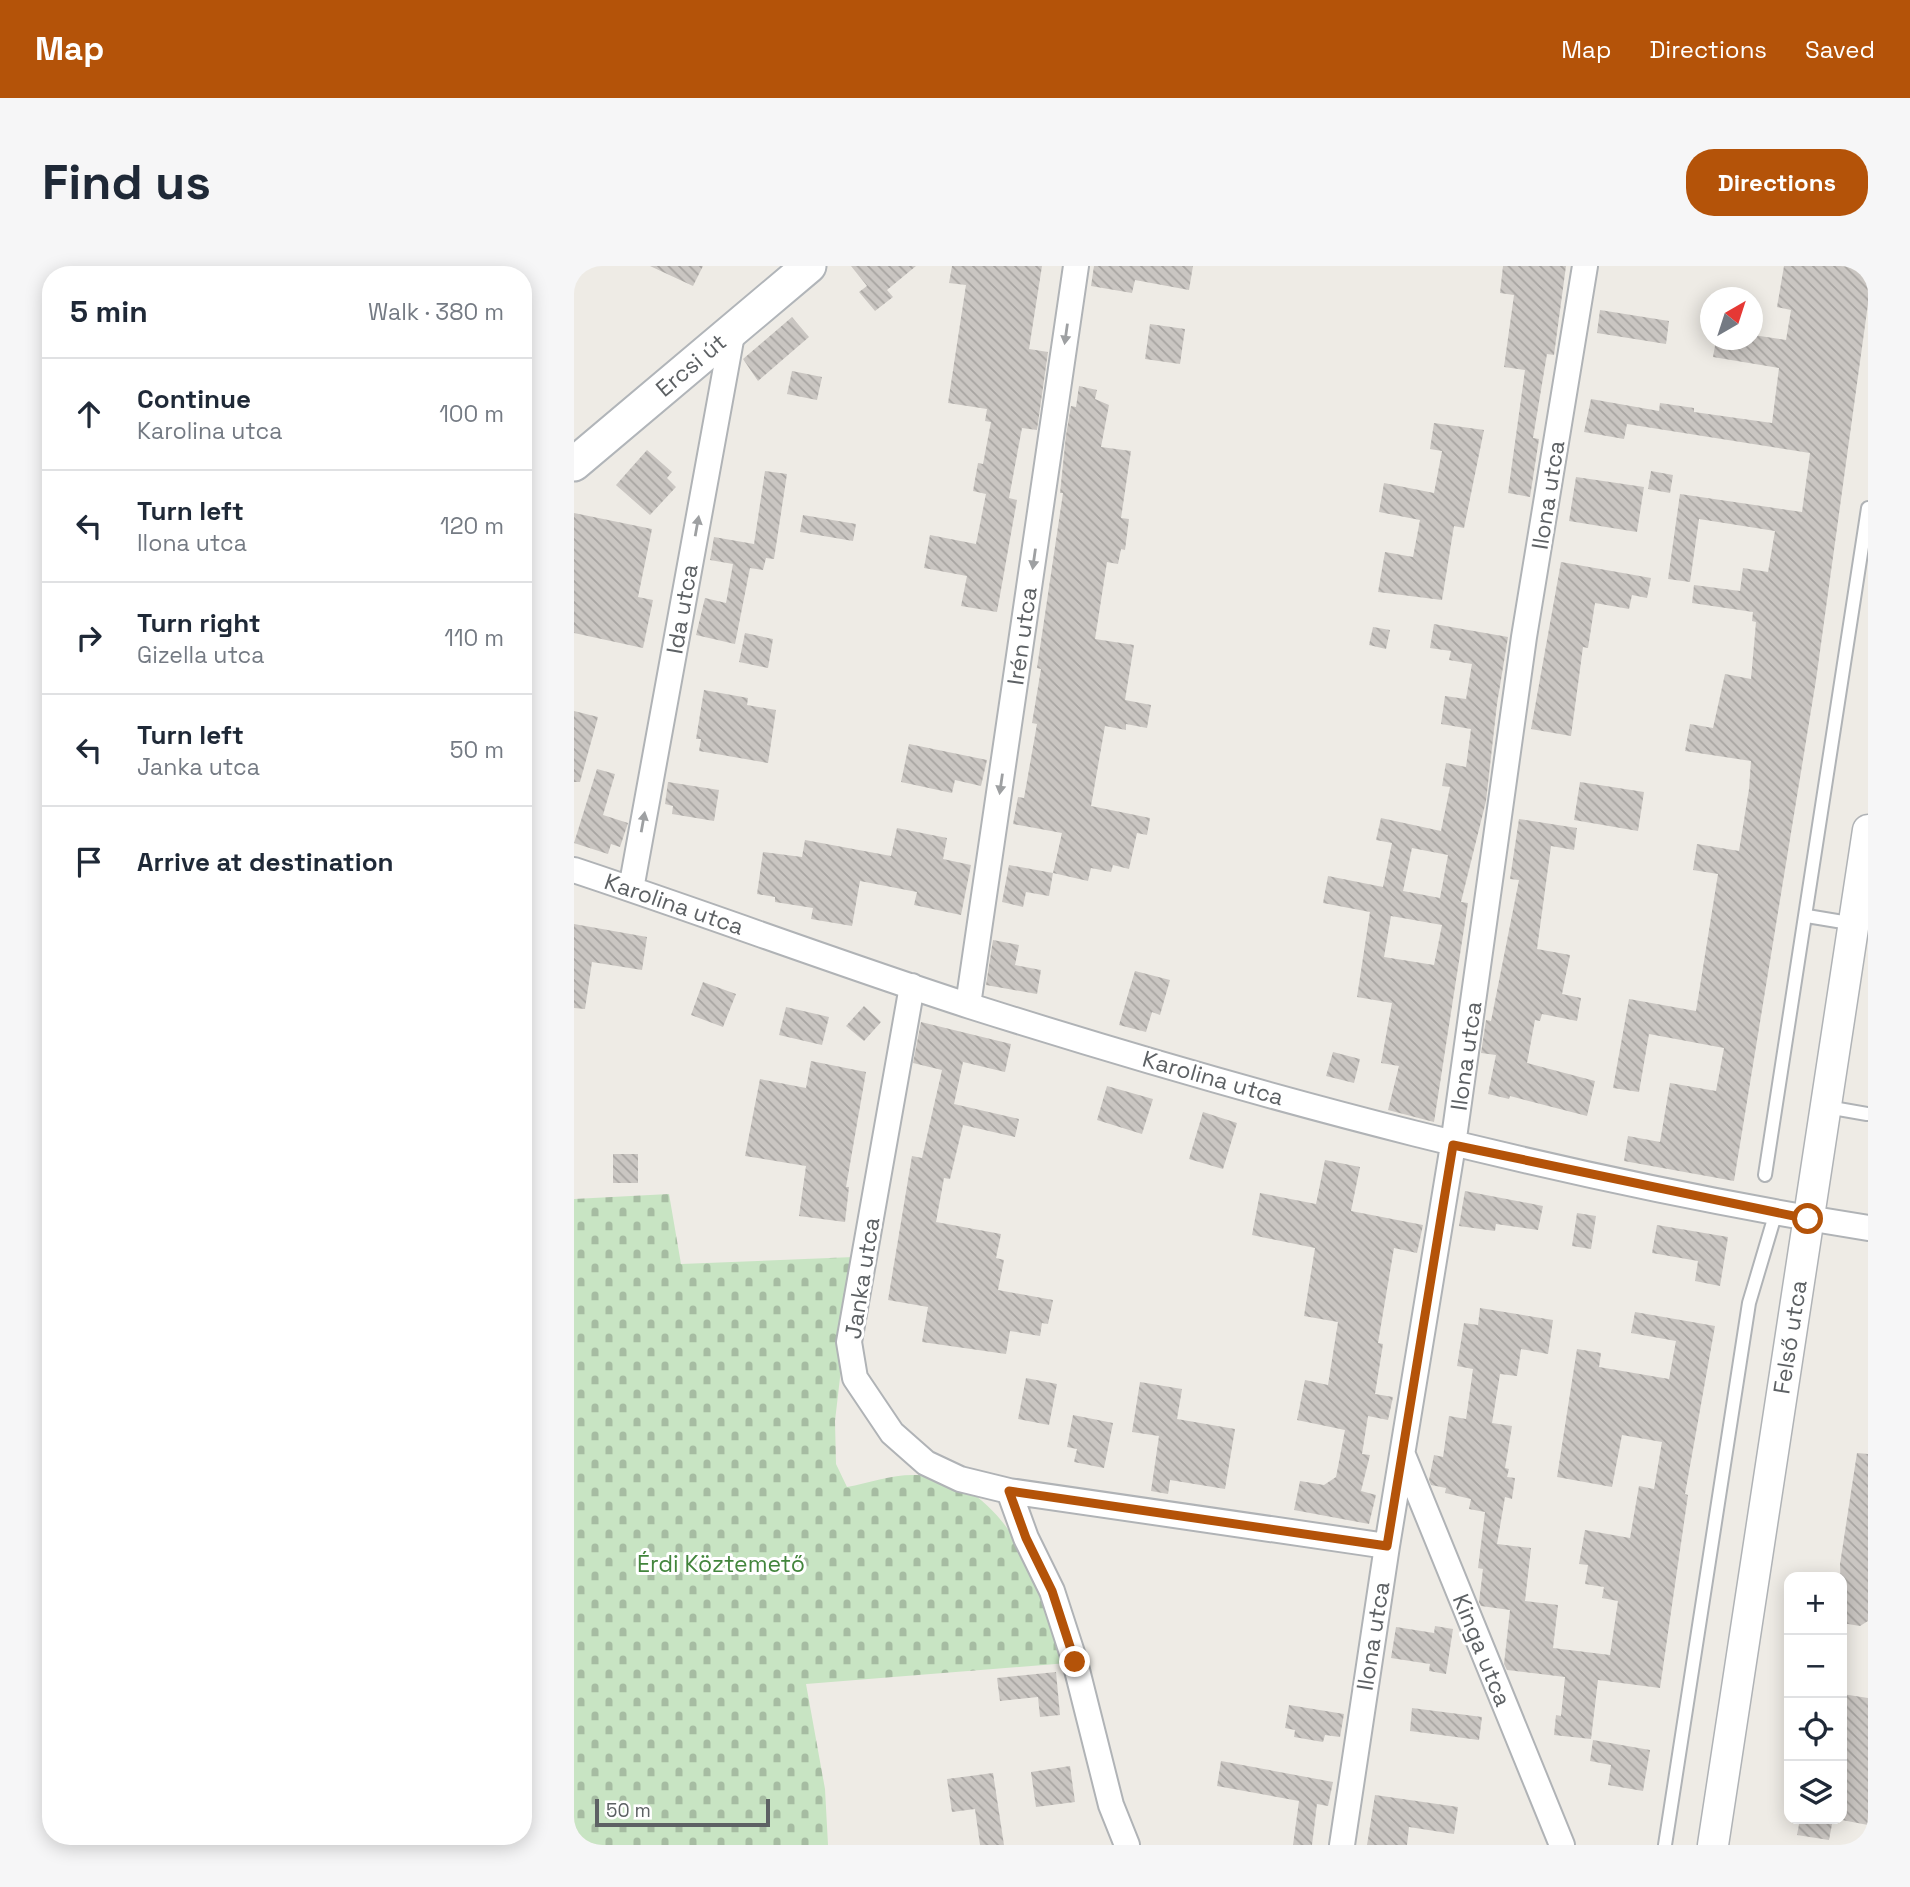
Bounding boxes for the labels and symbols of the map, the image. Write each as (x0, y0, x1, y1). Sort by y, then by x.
north arrow (1700, 287, 1763, 350)
one-way arrow (1061, 323, 1072, 345)
street label: Ercsi út (649, 327, 733, 403)
street label: Ilona utca (1525, 438, 1571, 552)
one-way arrow (692, 515, 703, 537)
one-way arrow (1028, 548, 1039, 570)
street label: Ida utca (659, 562, 705, 656)
street label: Irén utca (1000, 585, 1044, 687)
one-way arrow (995, 773, 1006, 795)
one-way arrow (638, 811, 649, 833)
street label: Karolina utca (600, 866, 748, 942)
street label: Ilona utca (1443, 999, 1489, 1113)
street label: Karolina utca (1139, 1044, 1287, 1112)
route start (1792, 1203, 1823, 1234)
street label: Janka utca (838, 1215, 886, 1341)
street label: Felső utca (1766, 1278, 1814, 1396)
park label: Érdi Köztemető (637, 1549, 805, 1579)
street label: Ilona utca (1350, 1579, 1396, 1693)
street label: Kinga utca (1446, 1589, 1518, 1711)
route end (1059, 1646, 1090, 1677)
scale bar (595, 1796, 770, 1828)

